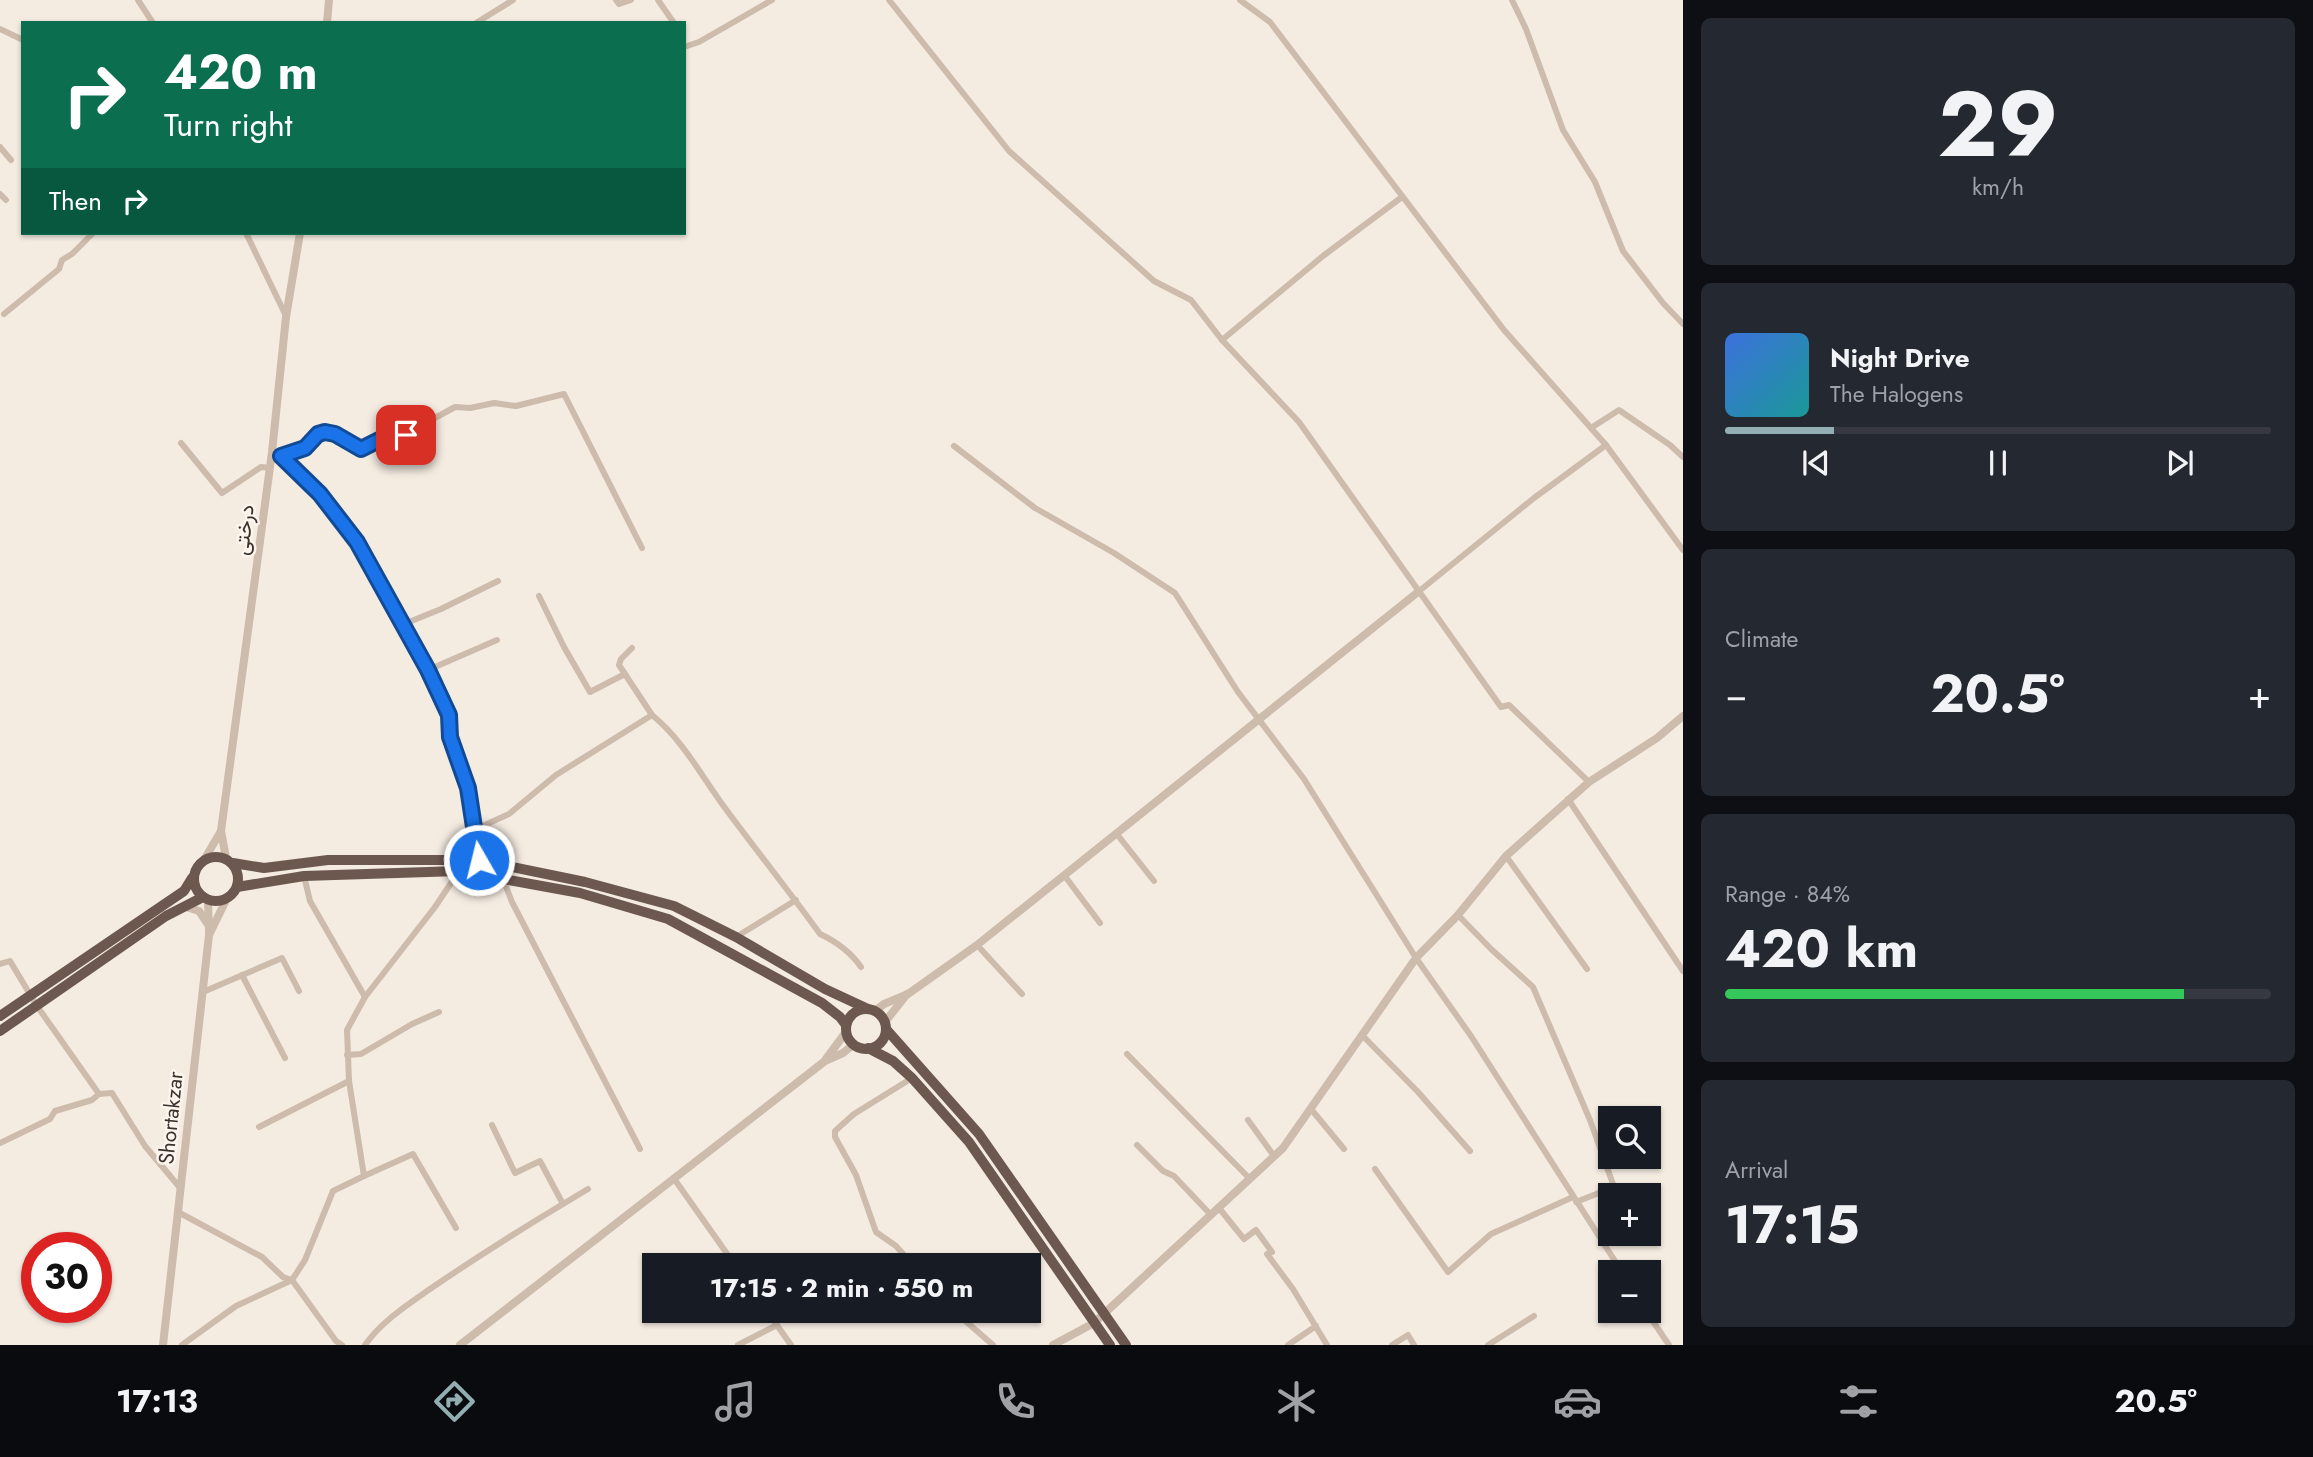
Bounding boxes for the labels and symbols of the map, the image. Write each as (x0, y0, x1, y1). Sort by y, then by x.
pin (376, 405, 436, 465)
street label: درختی (226, 503, 262, 557)
position arrow (442, 823, 516, 897)
street label: Shortakzar (151, 1069, 191, 1166)
speed limit sign: 30 (21, 1232, 112, 1323)

